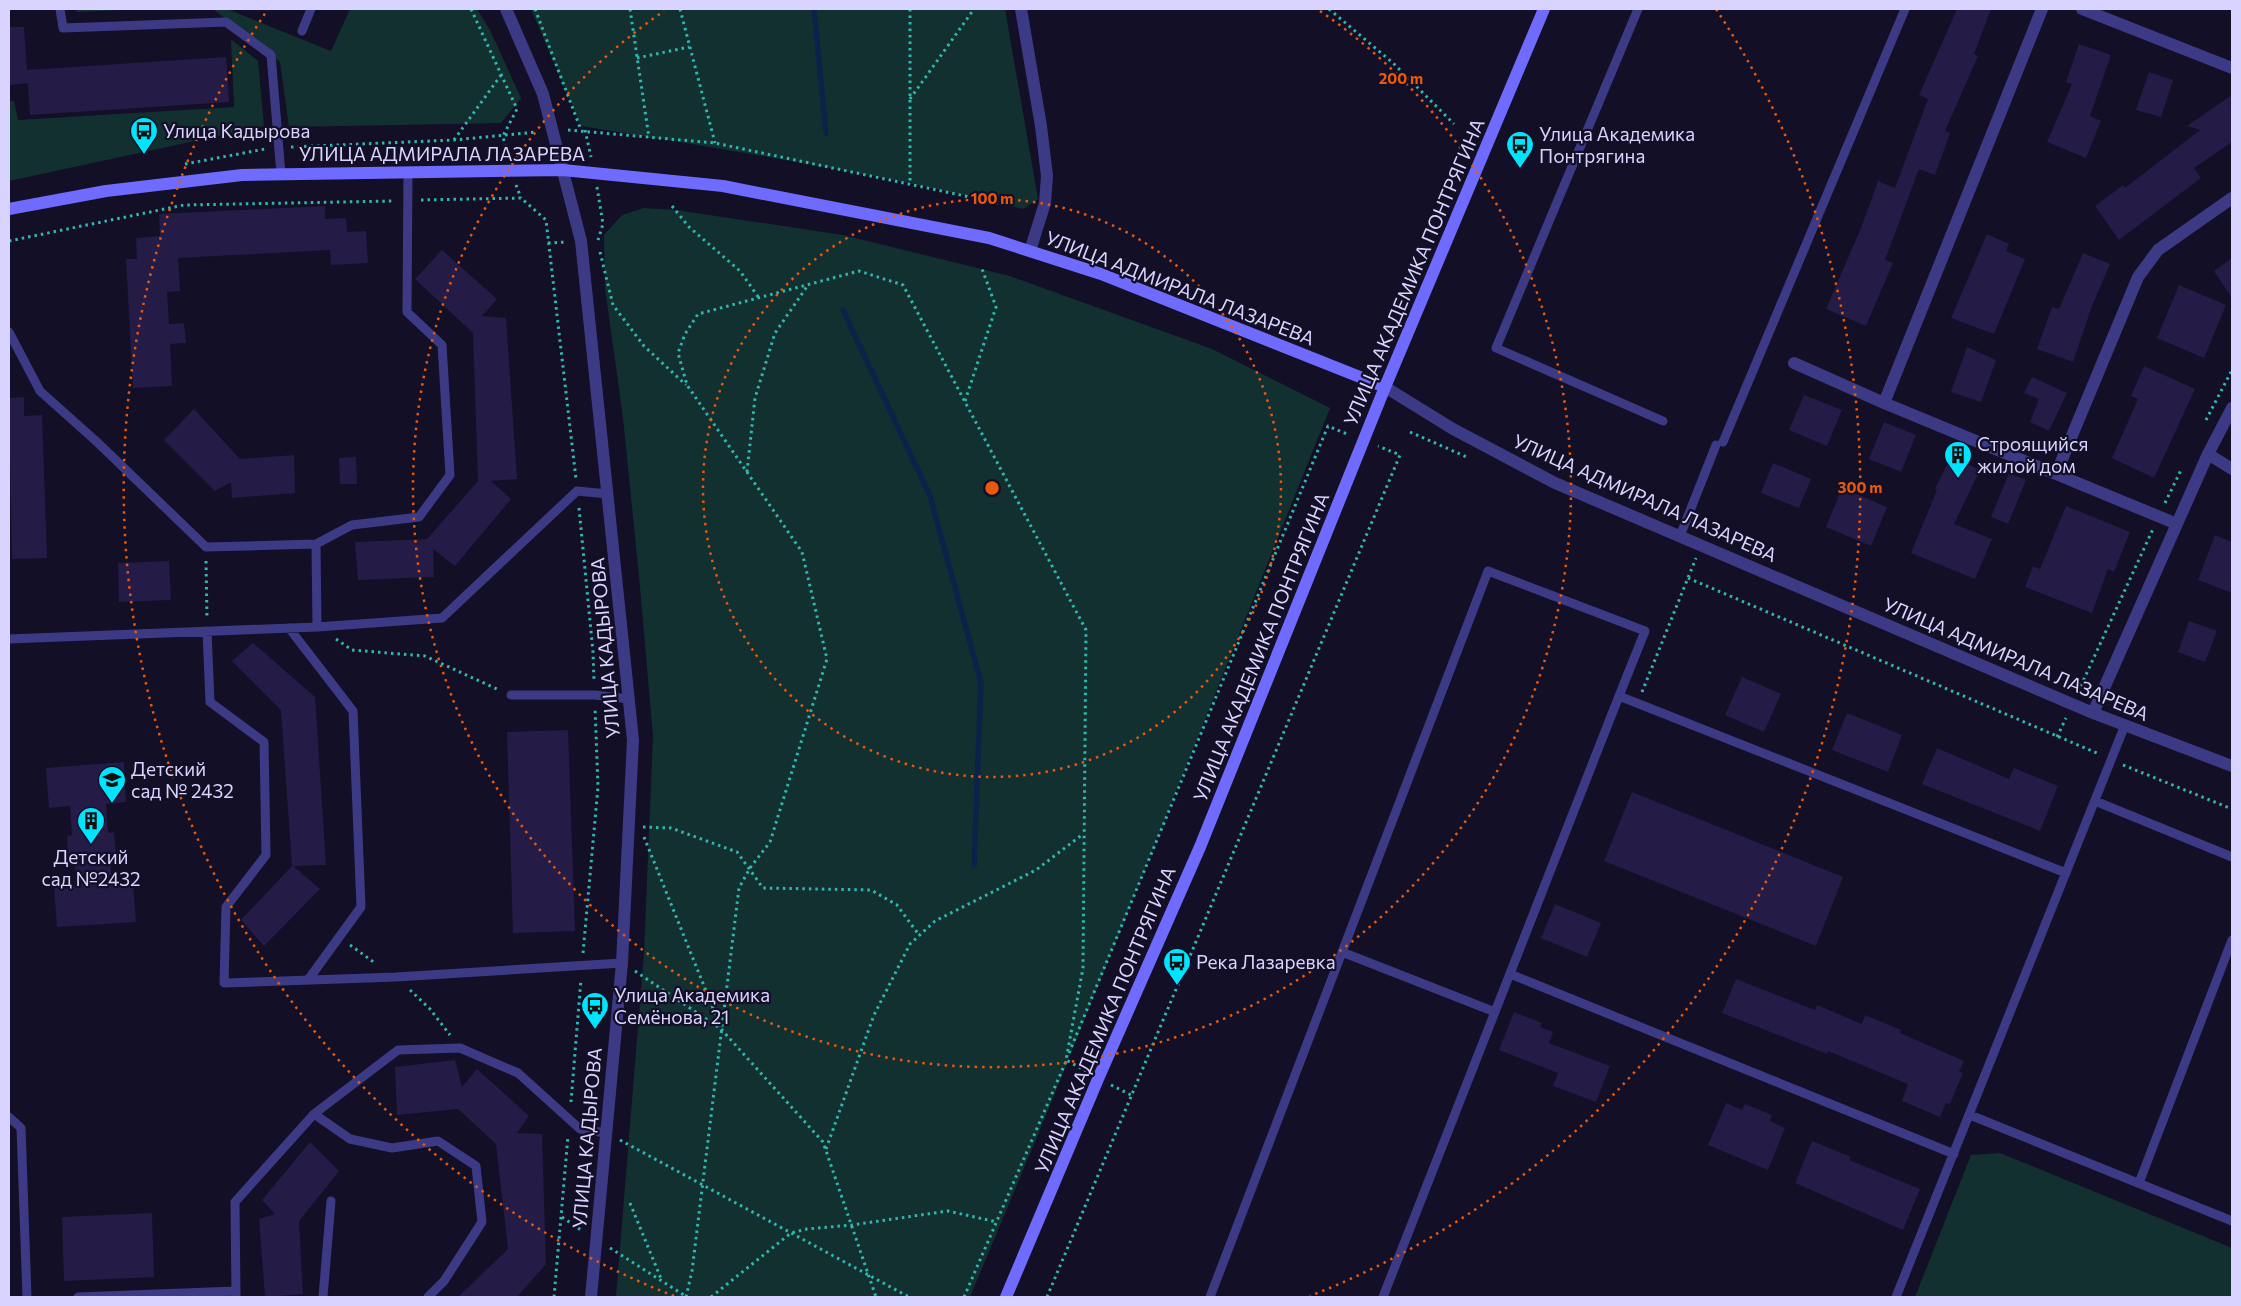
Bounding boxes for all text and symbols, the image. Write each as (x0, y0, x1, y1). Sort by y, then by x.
text: 200 m (1379, 69, 1423, 87)
street label: УЛИЦА АКАДЕМИКА ПОНТРЯГИНА (1338, 115, 1489, 429)
bus stop icon: Улица Кадырова (129, 116, 159, 155)
place label: Улица Кадырова (163, 119, 310, 142)
place label: Улица Академика Понтрягина (1539, 122, 1695, 167)
bus stop icon: Улица Академика Понтрягина (1505, 130, 1535, 169)
street label: УЛИЦА АДМИРАЛА ЛАЗАРЕВА (299, 142, 585, 165)
text: 100 m (971, 189, 1013, 207)
street label: УЛИЦА АДМИРАЛА ЛАЗАРЕВА (1042, 225, 1318, 350)
street label: УЛИЦА АДМИРАЛА ЛАЗАРЕВА (1510, 429, 1781, 566)
place label: Строящийся жилой дом (1977, 432, 2088, 477)
building icon: Строящийся жилой дом (1943, 440, 1973, 479)
text: 300 m (1838, 478, 1882, 496)
centre of rings (983, 479, 1001, 497)
street label: УЛИЦА АКАДЕМИКА ПОНТРЯГИНА (1188, 489, 1333, 805)
street label: УЛИЦА КАДЫРОВА (585, 557, 624, 739)
street label: УЛИЦА АДМИРАЛА ЛАЗАРЕВА (1880, 592, 2153, 725)
place label: Детский сад № 2432 (131, 757, 234, 802)
school or university icon: Детский сад № 2432 (97, 765, 127, 804)
building icon: Детский сад №2432 (76, 806, 106, 845)
place label: Детский сад №2432 (41, 845, 141, 890)
street label: УЛИЦА АКАДЕМИКА ПОНТРЯГИНА (1029, 863, 1180, 1177)
bus stop icon: Река Лазаревка (1162, 947, 1192, 986)
place label: Река Лазаревка (1196, 950, 1336, 973)
place label: Улица Академика Семёнова, 21 (614, 983, 770, 1028)
bus stop icon: Улица Академика Семёнова, 21 (580, 991, 610, 1030)
street label: УЛИЦА КАДЫРОВА (567, 1047, 606, 1229)

